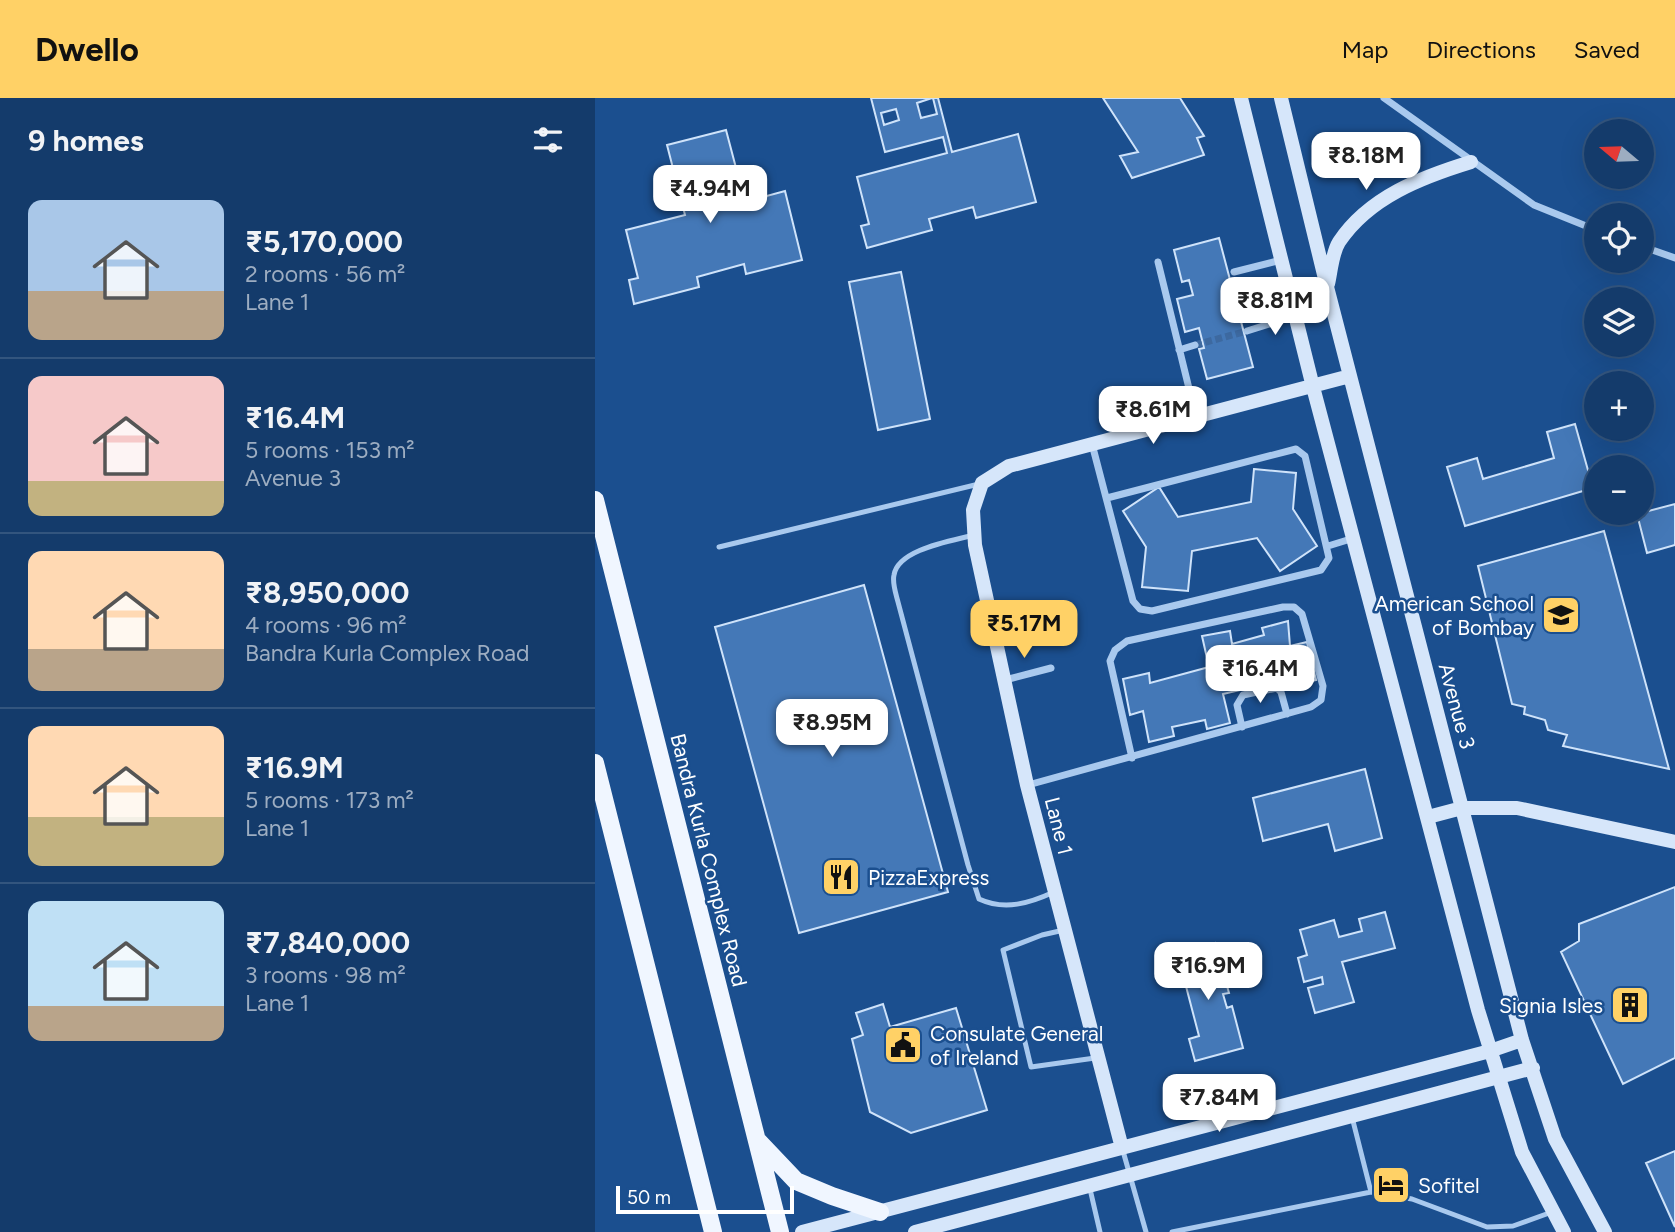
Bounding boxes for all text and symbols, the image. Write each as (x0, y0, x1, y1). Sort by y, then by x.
text: Dwello (35, 30, 139, 69)
text: Map (1342, 35, 1388, 64)
text: Directions (1426, 35, 1536, 64)
text: Saved (1574, 35, 1640, 64)
north arrow (1584, 119, 1654, 189)
map controls (1584, 119, 1654, 525)
icon: filters (529, 121, 567, 159)
text: 9 homes (28, 122, 144, 159)
pin: ₹8.18M (1309, 132, 1423, 192)
text: ₹8.18M (1327, 141, 1405, 169)
pin: ₹4.94M (653, 166, 767, 225)
text: ₹4.94M (669, 174, 751, 202)
button: locate (1584, 203, 1654, 273)
text: ₹5,170,000 (245, 223, 403, 260)
icon: home (84, 228, 168, 312)
text: 2 rooms · 56 m² (245, 260, 405, 288)
pin: ₹8.81M (1218, 278, 1332, 337)
text: ₹8.81M (1236, 286, 1314, 314)
button: layers (1584, 287, 1654, 357)
text: Lane 1 (245, 288, 309, 316)
button: + (1584, 371, 1654, 441)
pin: ₹8.61M (1096, 386, 1210, 446)
text: ₹8.61M (1115, 395, 1191, 423)
text: ₹16.4M (245, 399, 345, 436)
icon: home (84, 404, 168, 488)
text: 5 rooms · 153 m² (245, 436, 415, 464)
button: − (1584, 455, 1654, 525)
text: Avenue 3 (245, 464, 341, 492)
text: ₹8,950,000 (245, 574, 409, 611)
icon: home (84, 579, 168, 663)
place label: American School of Bombay (1375, 591, 1534, 640)
school or university icon: American School of Bombay (1540, 594, 1582, 636)
pin: ₹5.17M (967, 601, 1081, 660)
text: ₹5.17M (986, 609, 1062, 637)
text: 4 rooms · 96 m² (245, 611, 407, 639)
text: Bandra Kurla Complex Road (245, 639, 530, 667)
pin: ₹16.4M (1203, 646, 1317, 705)
text: ₹16.4M (1222, 654, 1298, 682)
street label: Avenue 3 (1434, 660, 1480, 752)
pin: ₹8.95M (775, 700, 889, 759)
text: ₹8.95M (792, 708, 872, 736)
street label: Bandra Kurla Complex Road (665, 731, 753, 989)
text: ₹16.9M (245, 749, 344, 786)
icon: home (84, 754, 168, 838)
text: 5 rooms · 173 m² (245, 786, 414, 814)
street label: Lane 1 (1040, 795, 1078, 857)
text: Lane 1 (245, 814, 309, 842)
restaurant icon: PizzaExpress (820, 856, 862, 898)
place label: PizzaExpress (868, 865, 989, 890)
text: ₹7,840,000 (245, 924, 410, 961)
icon: home (84, 929, 168, 1013)
pin: ₹16.9M (1151, 942, 1265, 1002)
text: ₹16.9M (1170, 951, 1246, 979)
text: 3 rooms · 98 m² (245, 961, 406, 989)
building icon: Signia Isles (1609, 984, 1651, 1026)
text: Lane 1 (245, 989, 309, 1017)
place label: Signia Isles (1499, 993, 1603, 1018)
place label: Consulate General of Ireland (930, 1021, 1103, 1070)
public building icon: Consulate General of Ireland (882, 1024, 924, 1066)
pin: ₹7.84M (1162, 1074, 1276, 1134)
text: ₹7.84M (1179, 1083, 1259, 1111)
hotel icon: Sofitel (1370, 1164, 1412, 1206)
place label: Sofitel (1418, 1173, 1480, 1198)
scale bar (616, 1183, 795, 1215)
text: 50 m (627, 1186, 671, 1209)

